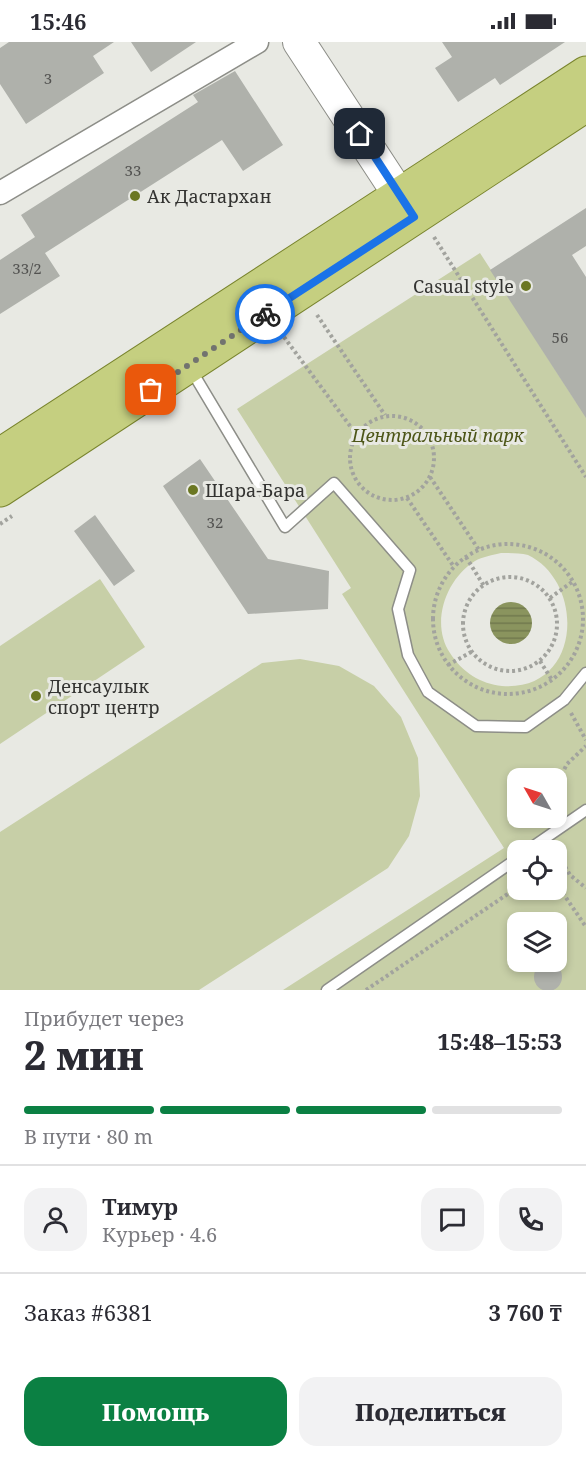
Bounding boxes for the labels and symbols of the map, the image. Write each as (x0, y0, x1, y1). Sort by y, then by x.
house number: 3 (44, 68, 52, 88)
pin (334, 108, 385, 159)
house number: 33 (125, 160, 141, 180)
place label: Ак Дастархан (147, 184, 271, 208)
marker: Ак Дастархан (128, 189, 142, 203)
house number: 33/2 (12, 258, 42, 278)
place label: Casual style (413, 274, 514, 298)
marker: Casual style (519, 279, 533, 293)
courier (235, 284, 295, 344)
house number: 56 (552, 327, 568, 347)
pin (125, 364, 176, 415)
park label: Центральный парк (351, 423, 525, 447)
place label: Шара-Бара (205, 478, 305, 502)
marker: Шара-Бара (186, 483, 200, 497)
house number: 32 (207, 512, 223, 532)
place label: Денсаулык спорт центр (48, 674, 159, 719)
marker: Денсаулык спорт центр (29, 689, 43, 703)
north arrow (507, 768, 567, 828)

